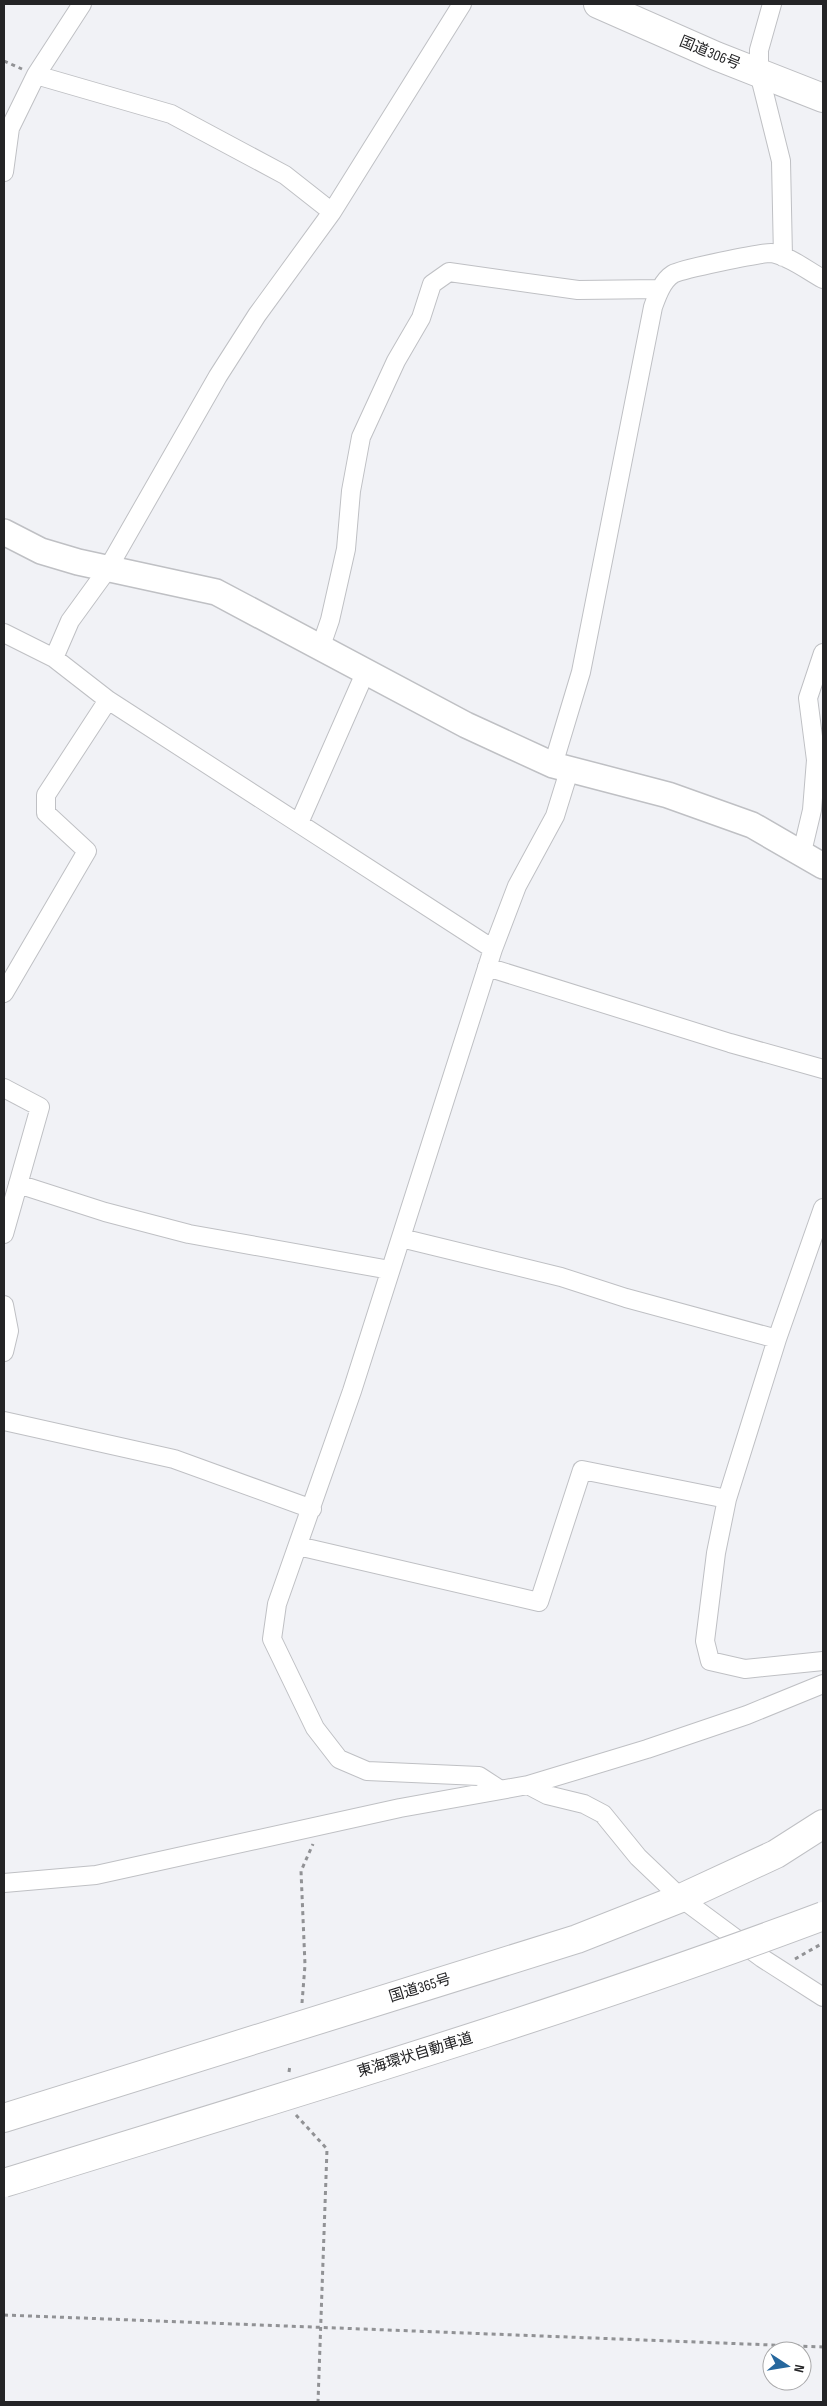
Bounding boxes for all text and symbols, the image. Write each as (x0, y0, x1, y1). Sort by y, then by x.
street label: 国道306号 (677, 32, 743, 74)
street label: 国道365号 (387, 1970, 453, 2006)
street label: 東海環状自動車道 (355, 2028, 475, 2082)
north arrow (762, 2341, 812, 2391)
text: N (790, 2363, 808, 2374)

